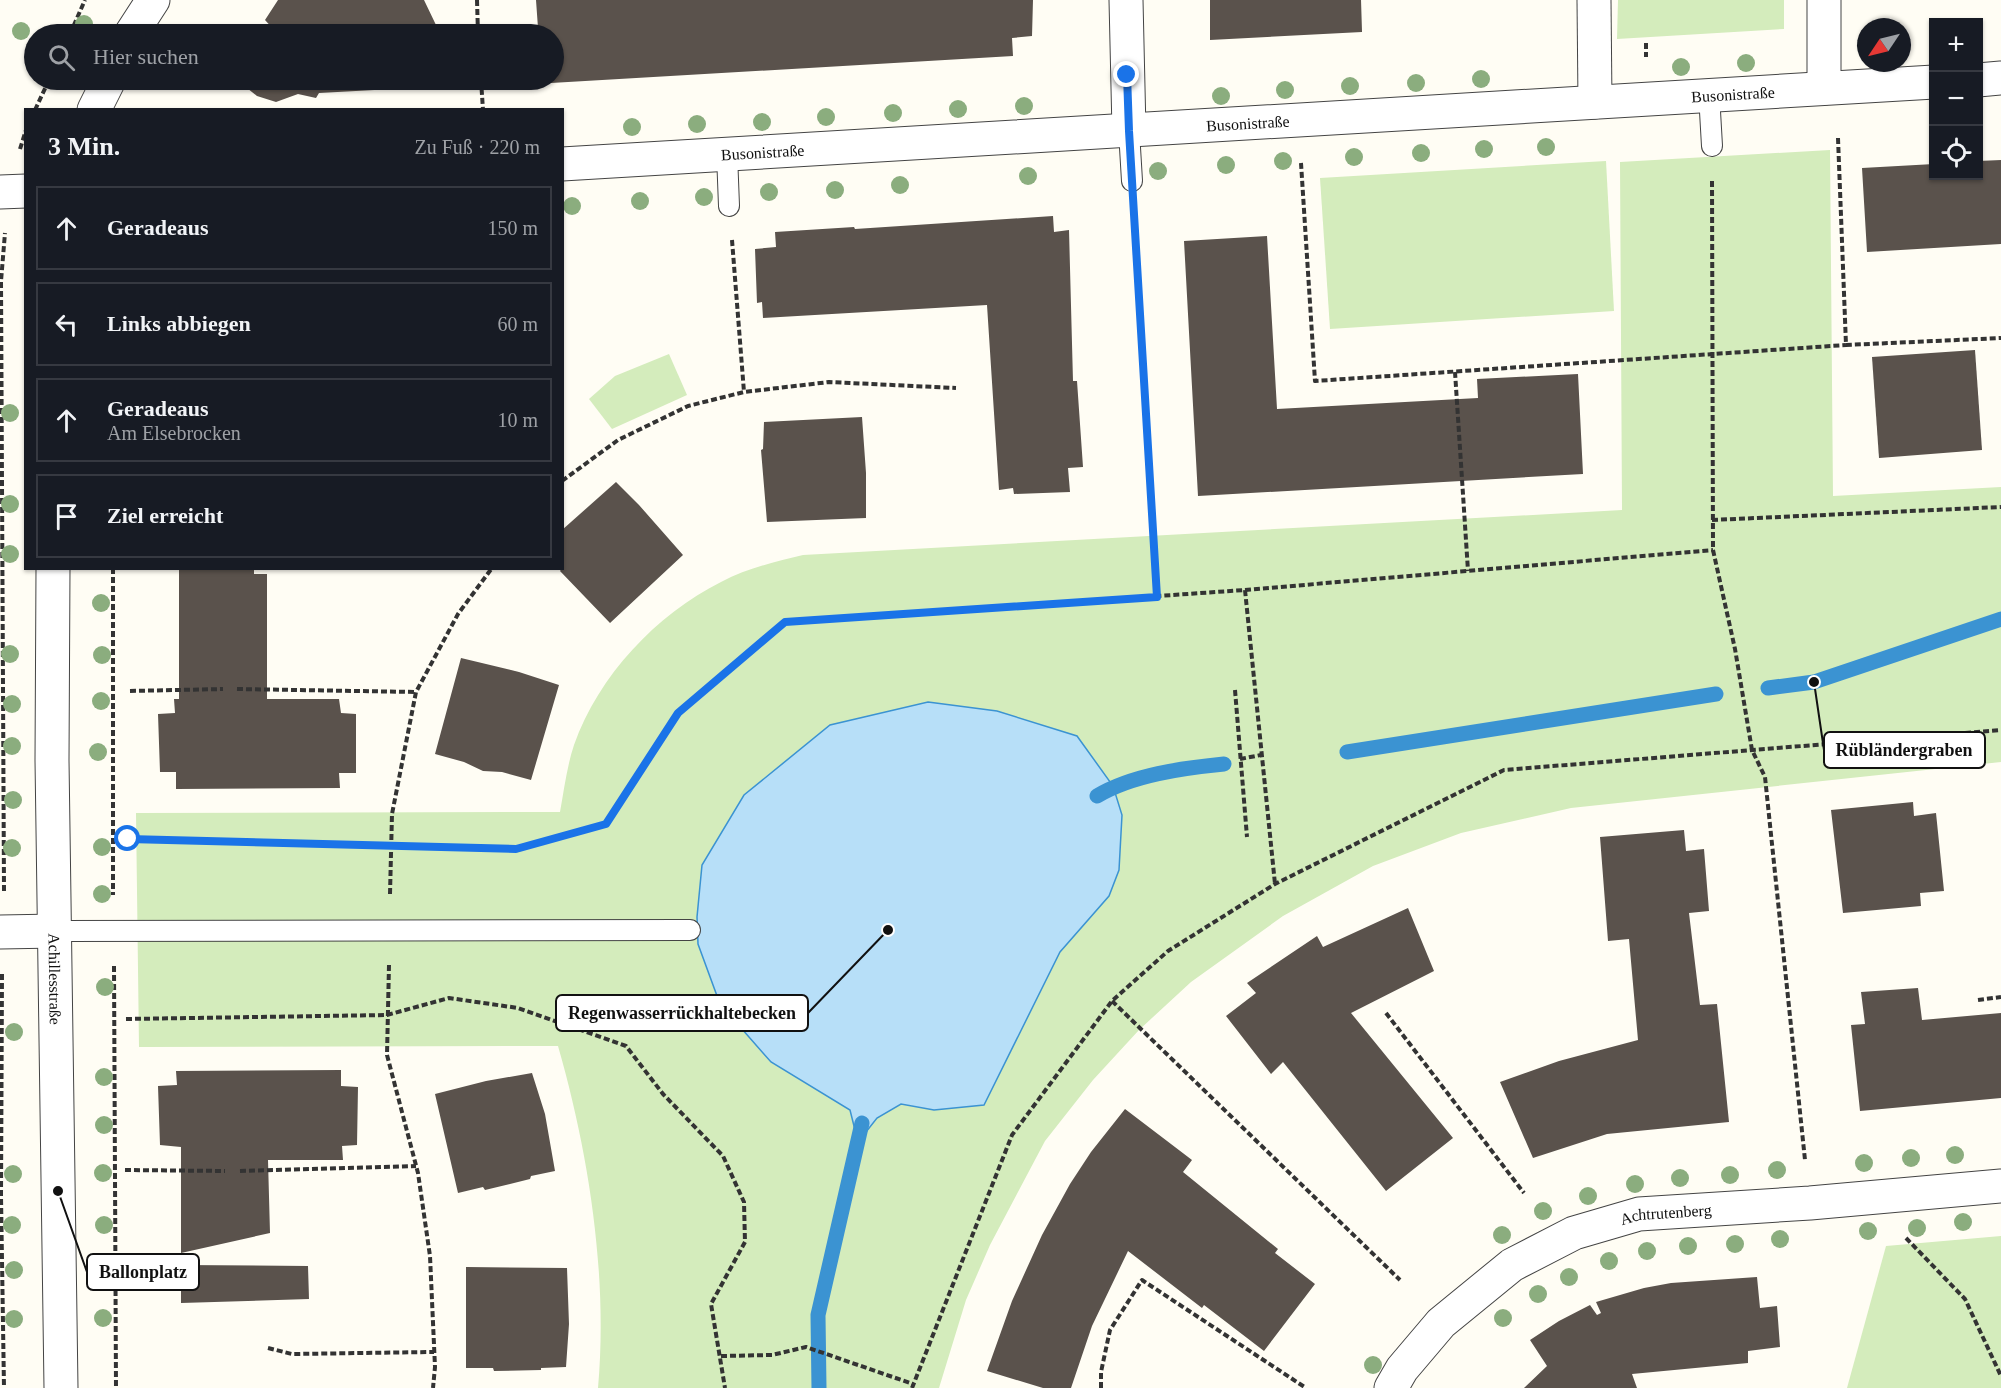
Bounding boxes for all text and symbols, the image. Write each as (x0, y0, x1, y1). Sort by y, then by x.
north arrow (1857, 18, 1911, 72)
map controls (1929, 18, 1983, 180)
button: + (1929, 18, 1983, 72)
search box (24, 24, 564, 90)
icon: search (45, 41, 78, 74)
text: Hier suchen (93, 44, 199, 69)
route end (1113, 61, 1139, 87)
button: − (1929, 72, 1983, 126)
street label: Busonistraße (1691, 83, 1775, 105)
street label: Busonistraße (1206, 112, 1290, 134)
button: locate (1929, 126, 1983, 180)
text: 3 Min. (48, 132, 120, 161)
text: Zu Fuß · 220 m (414, 136, 540, 158)
street label: Busonistraße (720, 141, 805, 163)
icon: ahead (50, 212, 83, 245)
text: Geradeaus (107, 215, 208, 240)
text: 150 m (487, 217, 538, 239)
icon: left (50, 308, 83, 341)
text: Links abbiegen (107, 311, 251, 336)
text: 60 m (497, 313, 538, 335)
text: Geradeaus (107, 396, 208, 421)
icon: ahead (50, 404, 83, 437)
text: 10 m (497, 409, 538, 431)
text: Am Elsebrocken (107, 422, 241, 444)
icon: arrive (50, 500, 83, 533)
text: Ziel erreicht (107, 503, 223, 528)
callout: Rübländergraben (1824, 732, 1985, 768)
text: Rübländergraben (1835, 740, 1973, 760)
route start (114, 825, 140, 851)
street label: Achillesstraße (46, 933, 64, 1025)
callout: Regenwasserrückhaltebecken (556, 995, 808, 1031)
text: Regenwasserrückhaltebecken (568, 1003, 796, 1023)
street label: Achtrutenberg (1618, 1201, 1712, 1228)
callout: Ballonplatz (87, 1254, 199, 1290)
text: Ballonplatz (99, 1262, 187, 1282)

